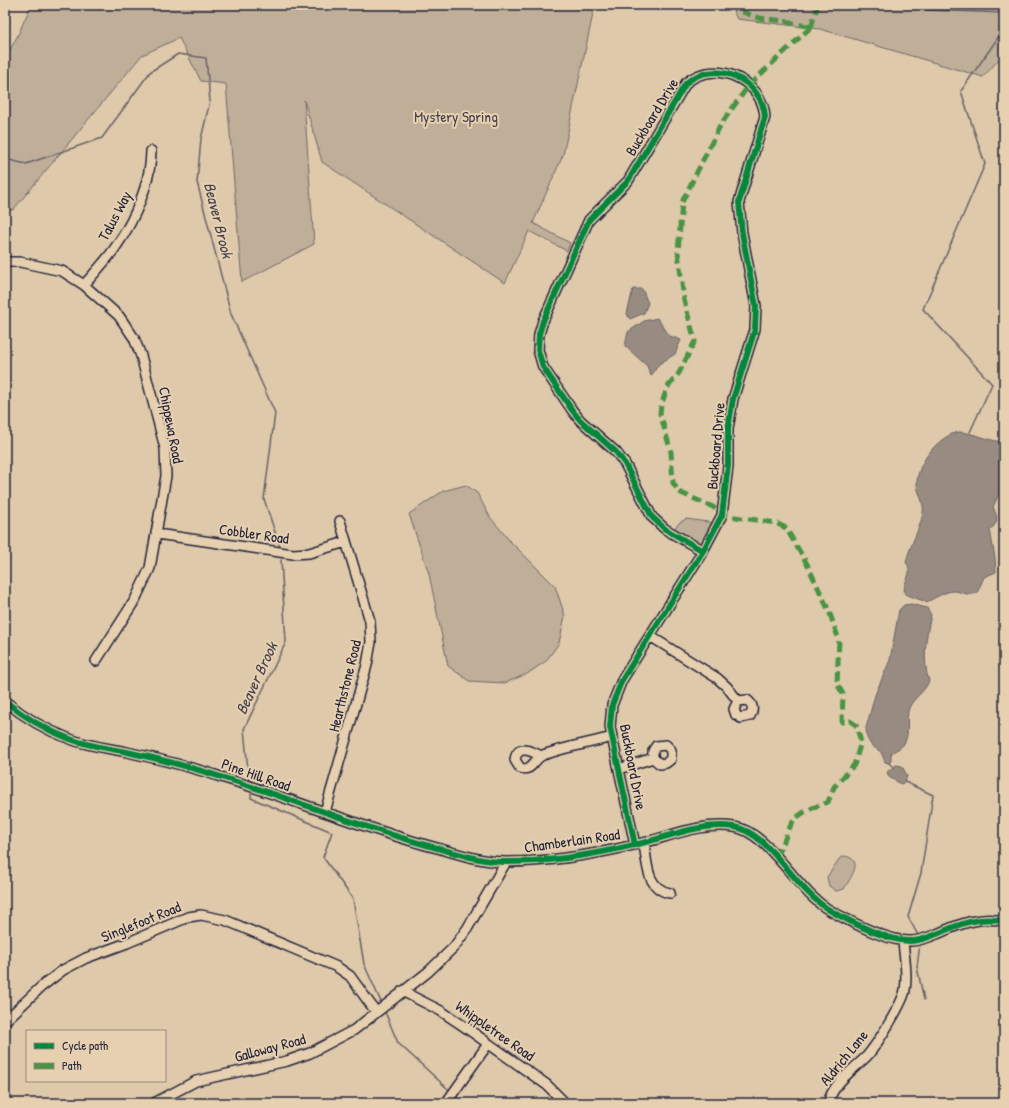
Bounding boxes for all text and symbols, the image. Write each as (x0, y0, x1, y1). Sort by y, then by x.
street label: Buckboard Drive (620, 74, 683, 159)
park label: Mystery Spring (414, 106, 498, 127)
water label: Beaver Brook (199, 180, 239, 261)
street label: Talus Way (93, 187, 136, 244)
street label: Chippewa Road (154, 385, 189, 465)
street label: Buckboard Drive (701, 402, 730, 490)
street label: Cobbler Road (218, 518, 291, 549)
water label: Beaver Brook (230, 637, 283, 718)
street label: Hearthstone Road (323, 638, 366, 734)
street label: Buckboard Drive (615, 722, 652, 812)
street label: Pine Hill Road (219, 753, 294, 796)
street label: Chamberlain Road (523, 823, 621, 858)
street label: Singlefoot Road (98, 896, 184, 947)
street label: Whippletree Road (451, 995, 539, 1066)
street label: Aldrich Lane (815, 1025, 873, 1090)
street label: Galloway Road (232, 1028, 308, 1067)
legend (26, 1030, 166, 1082)
text: Cycle path (62, 1037, 108, 1054)
text: Path (62, 1057, 82, 1074)

